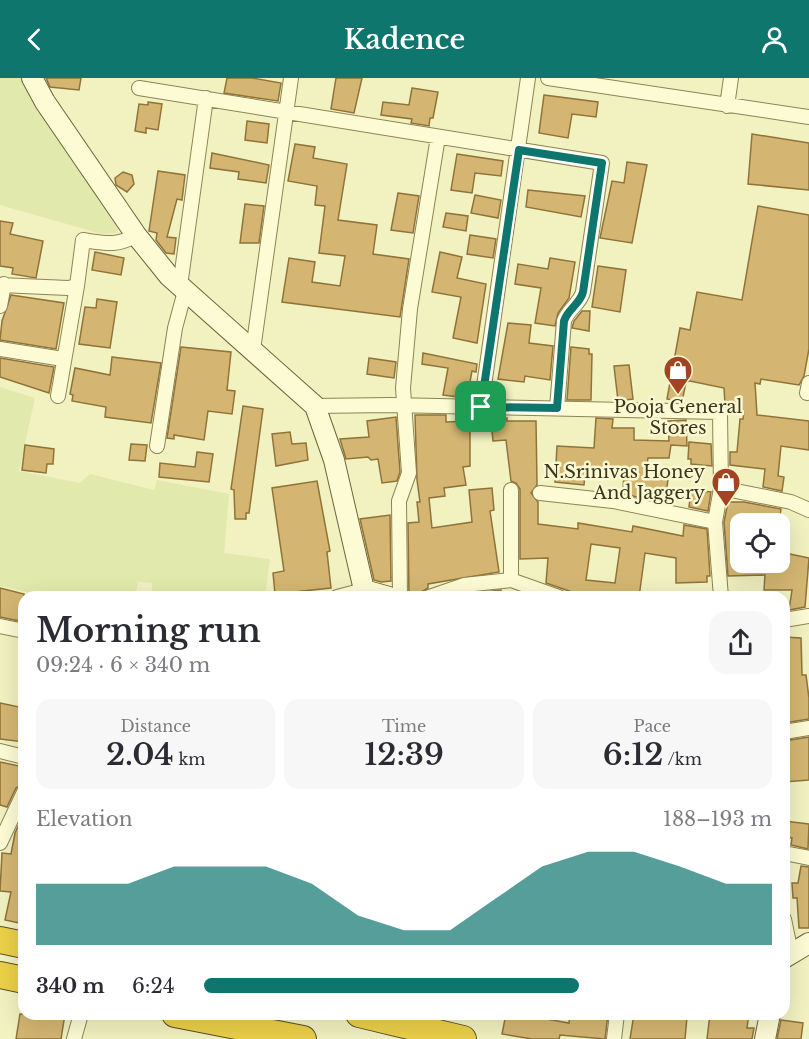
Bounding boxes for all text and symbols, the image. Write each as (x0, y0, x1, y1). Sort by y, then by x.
icon: back (18, 23, 51, 56)
text: Kadence (344, 23, 465, 56)
icon: person (758, 23, 791, 56)
shop icon: Pooja General Stores (662, 354, 694, 396)
pin (455, 381, 506, 432)
icon: arrive (464, 390, 497, 423)
place label: Pooja General Stores (614, 396, 743, 439)
place label: N.Srinivas Honey And Jaggery (544, 461, 705, 504)
shop icon: N.Srinivas Honey And Jaggery (710, 466, 742, 508)
map controls (730, 513, 790, 573)
button: locate (730, 513, 790, 573)
text: Morning run (36, 610, 261, 651)
button: share (709, 611, 772, 674)
text: 09:24 · 6 × 340 m (36, 653, 210, 677)
text: Distance (120, 716, 191, 736)
text: Time (382, 716, 426, 736)
text: Pace (634, 716, 671, 736)
text: 2.04 (106, 736, 174, 773)
text: 12:39 (364, 736, 444, 773)
text: 6:12 (603, 736, 664, 773)
text: km (174, 749, 205, 769)
text: /km (664, 749, 702, 769)
text: Elevation (36, 807, 133, 831)
text: 188–193 m (663, 807, 772, 831)
text: 340 m (36, 974, 105, 998)
text: 6:24 (132, 974, 175, 998)

